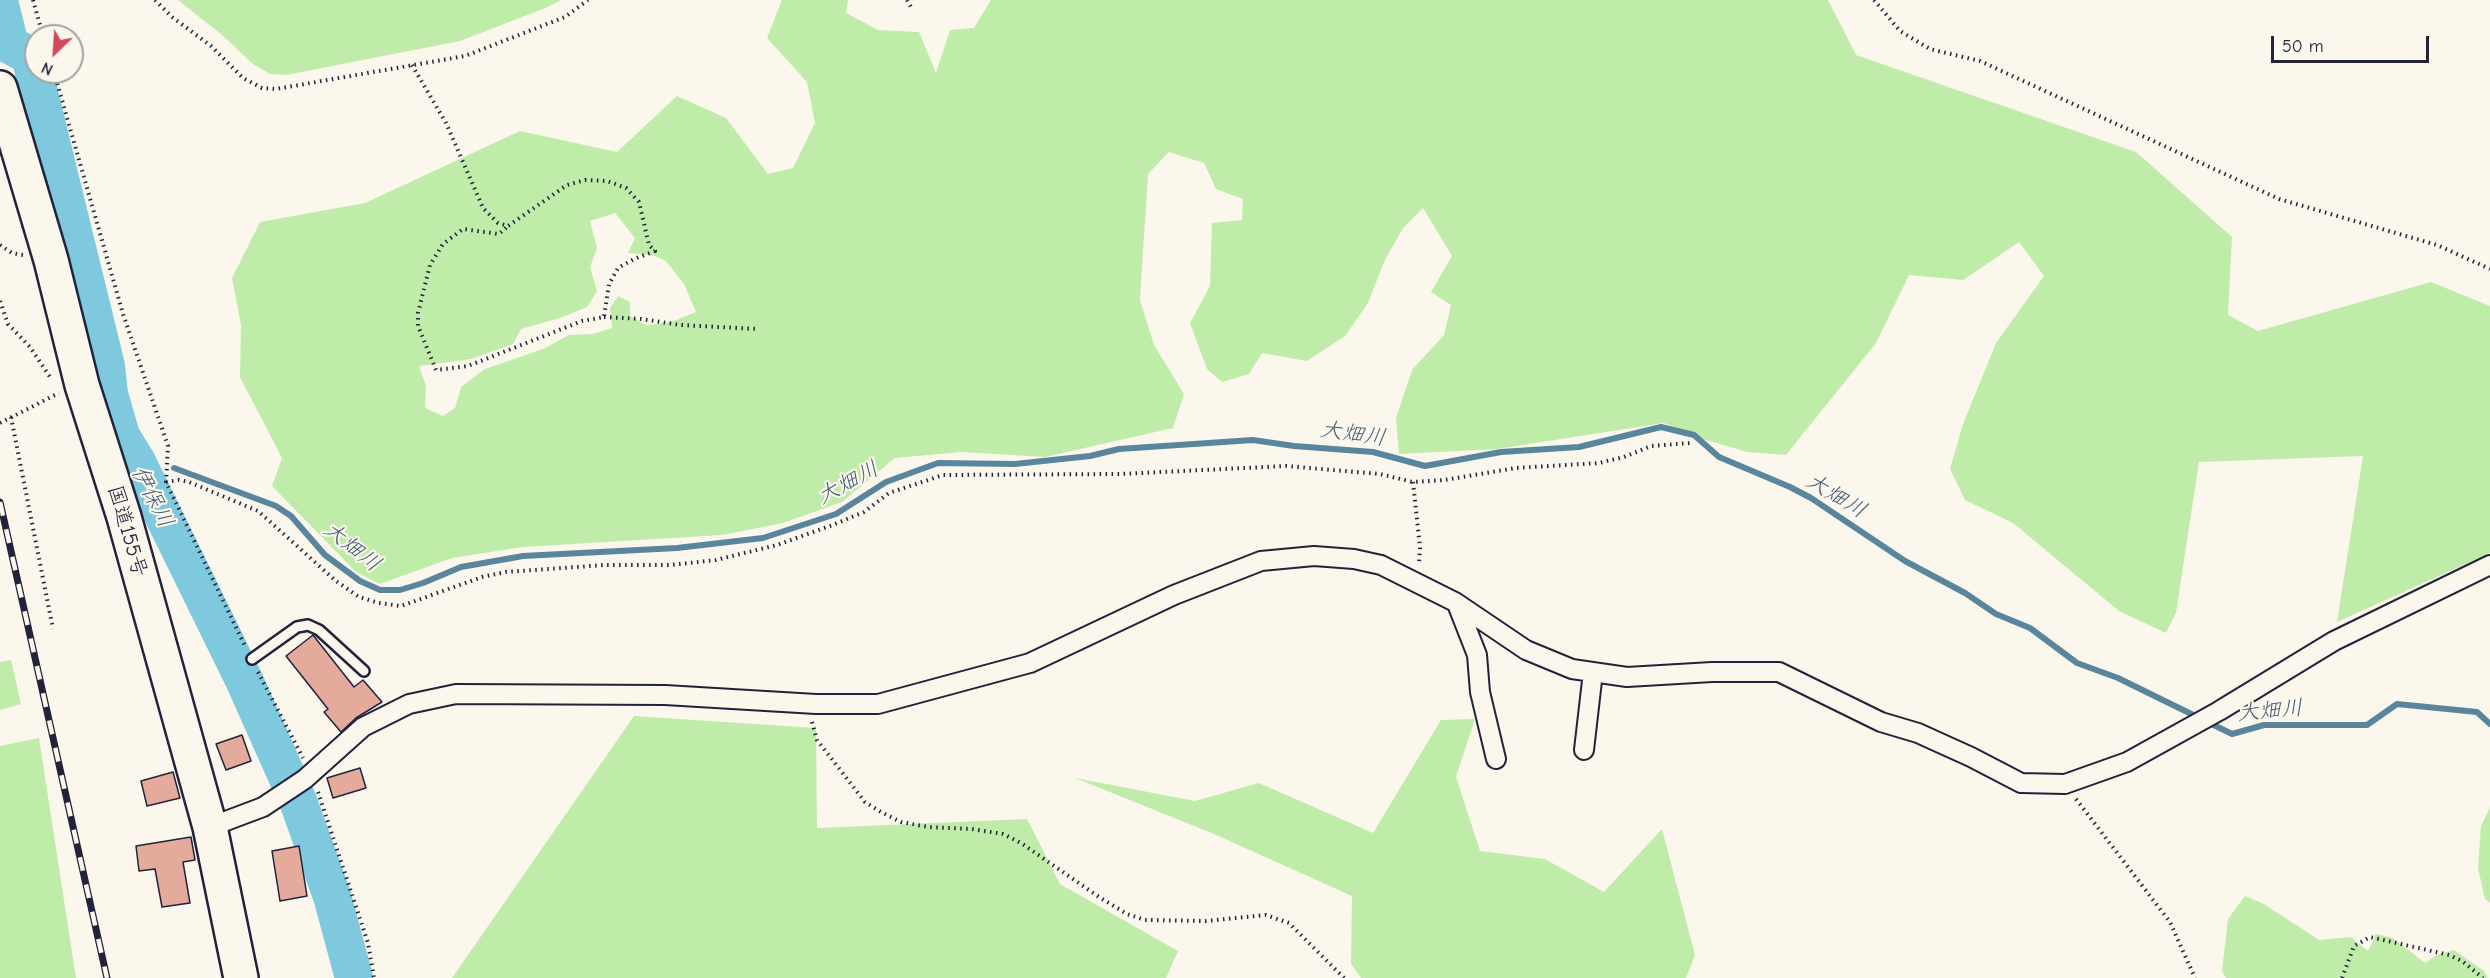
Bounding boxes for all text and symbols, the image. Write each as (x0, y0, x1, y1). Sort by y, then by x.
north arrow (24, 24, 84, 84)
scale bar (2274, 24, 2432, 62)
text: 50 m (2282, 36, 2324, 57)
text: N (39, 58, 56, 79)
water label: 大畑川 (1318, 416, 1388, 452)
water label: 大畑川 (813, 456, 883, 510)
water label: 伊保川 (125, 462, 179, 532)
water label: 大畑川 (1801, 468, 1871, 524)
street label: 国道155号 (102, 482, 152, 580)
water label: 大畑川 (318, 516, 386, 578)
water label: 大畑川 (2236, 695, 2304, 727)

